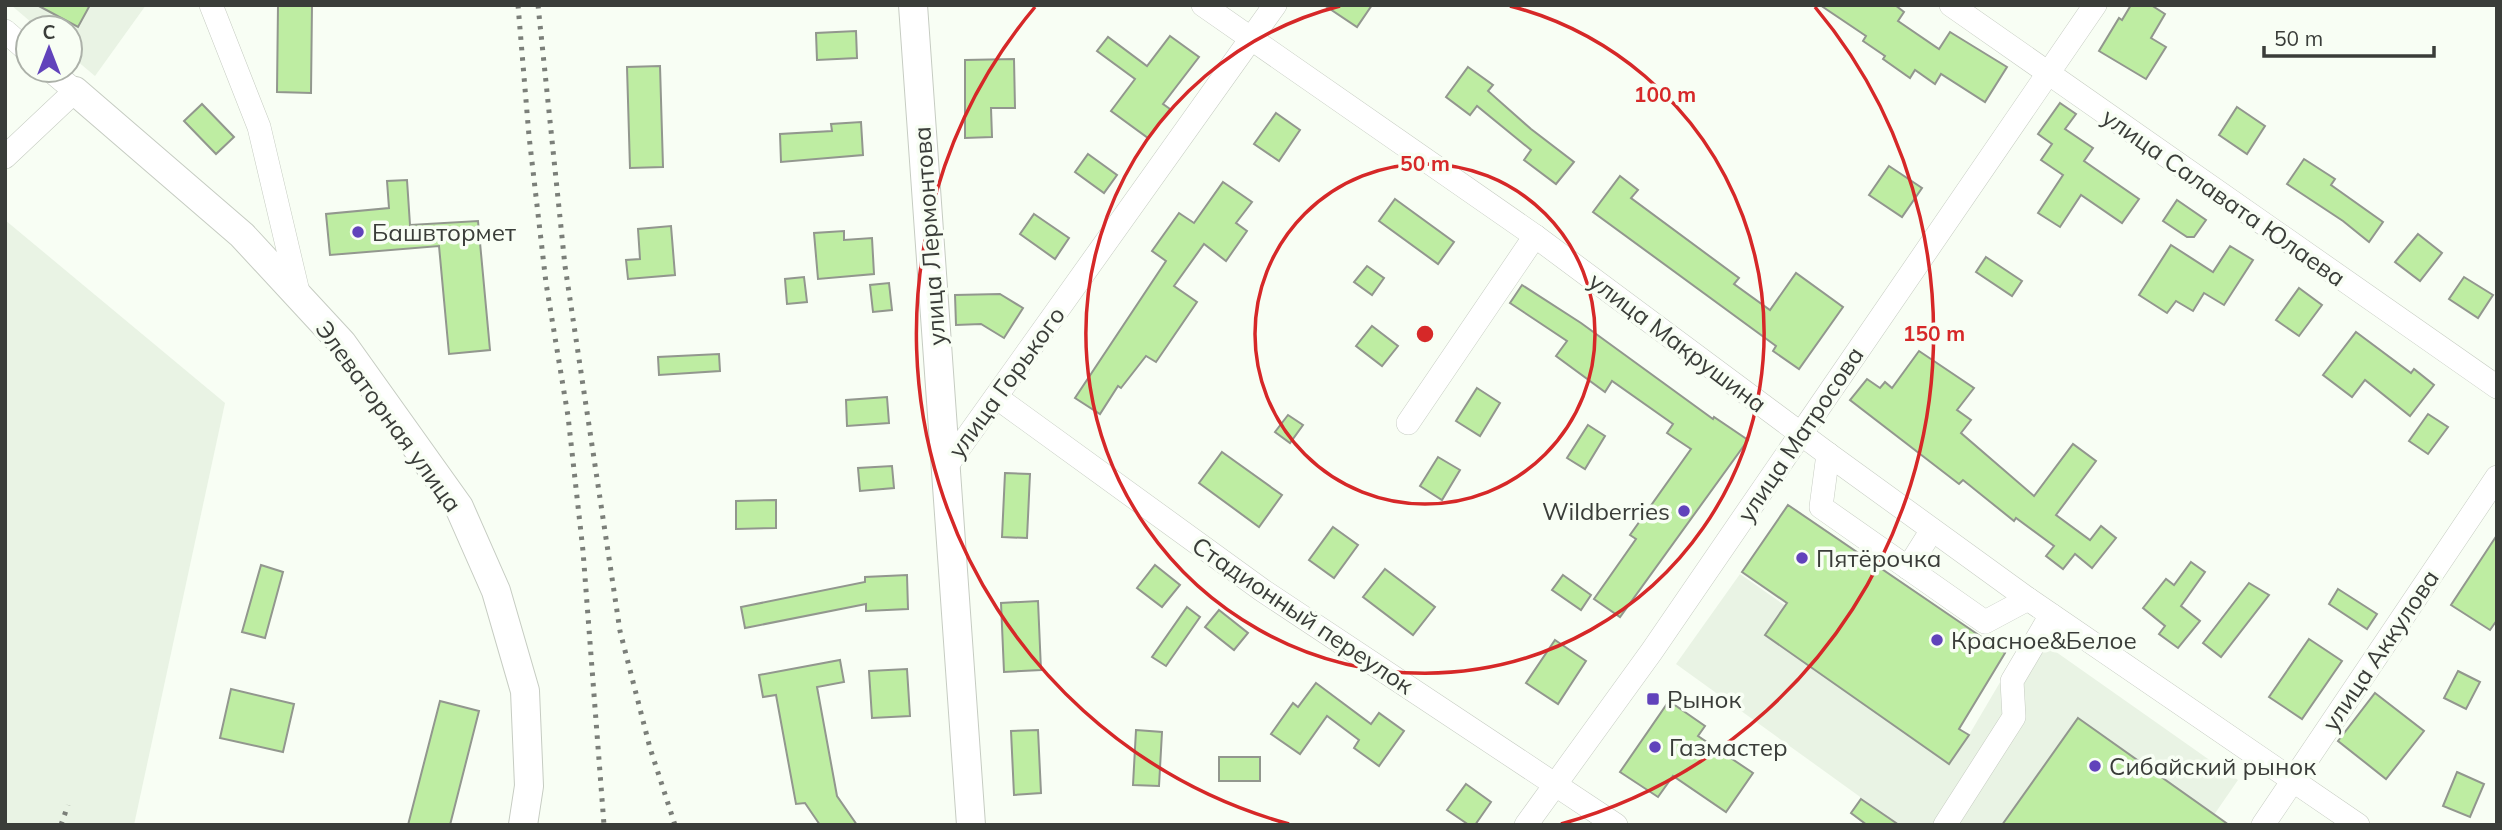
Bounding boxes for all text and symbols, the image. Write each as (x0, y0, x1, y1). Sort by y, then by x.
north arrow (14, 14, 84, 84)
scale bar (2264, 14, 2434, 58)
text: С (42, 20, 56, 44)
text: 50 m (2274, 25, 2323, 51)
text: 100 m (1634, 81, 1696, 107)
street label: улица Салавата Юлаева (2096, 101, 2352, 293)
street label: улица Лермонтова (906, 125, 952, 347)
text: 50 m (1400, 150, 1450, 176)
place label: Башвтормет (372, 217, 516, 247)
marker: Башвтормет (350, 224, 366, 240)
street label: улица Макрушина (1583, 265, 1773, 419)
street label: улица Горького (941, 300, 1071, 464)
street label: Элеваторная улица (309, 314, 469, 518)
text: 150 m (1903, 320, 1965, 346)
centre of rings (1413, 322, 1437, 346)
street label: улица Матросова (1730, 341, 1870, 527)
place label: Wildberries (1542, 496, 1670, 526)
marker: Wildberries (1676, 503, 1692, 519)
street label: Стадионный переулок (1187, 530, 1419, 700)
place label: Пятёрочка (1816, 543, 1941, 573)
marker: Пятёрочка (1794, 550, 1810, 566)
street label: улица Аккулова (2315, 564, 2445, 736)
place label: Красное&Белое (1951, 625, 2137, 655)
marker: Красное&Белое (1929, 632, 1945, 648)
place label: Рынок (1667, 684, 1742, 714)
marker: Рынок (1645, 691, 1661, 707)
place label: Газмастер (1669, 732, 1788, 762)
marker: Газмастер (1647, 739, 1663, 755)
place label: Сибайский рынок (2109, 751, 2316, 781)
marker: Сибайский рынок (2087, 758, 2103, 774)

